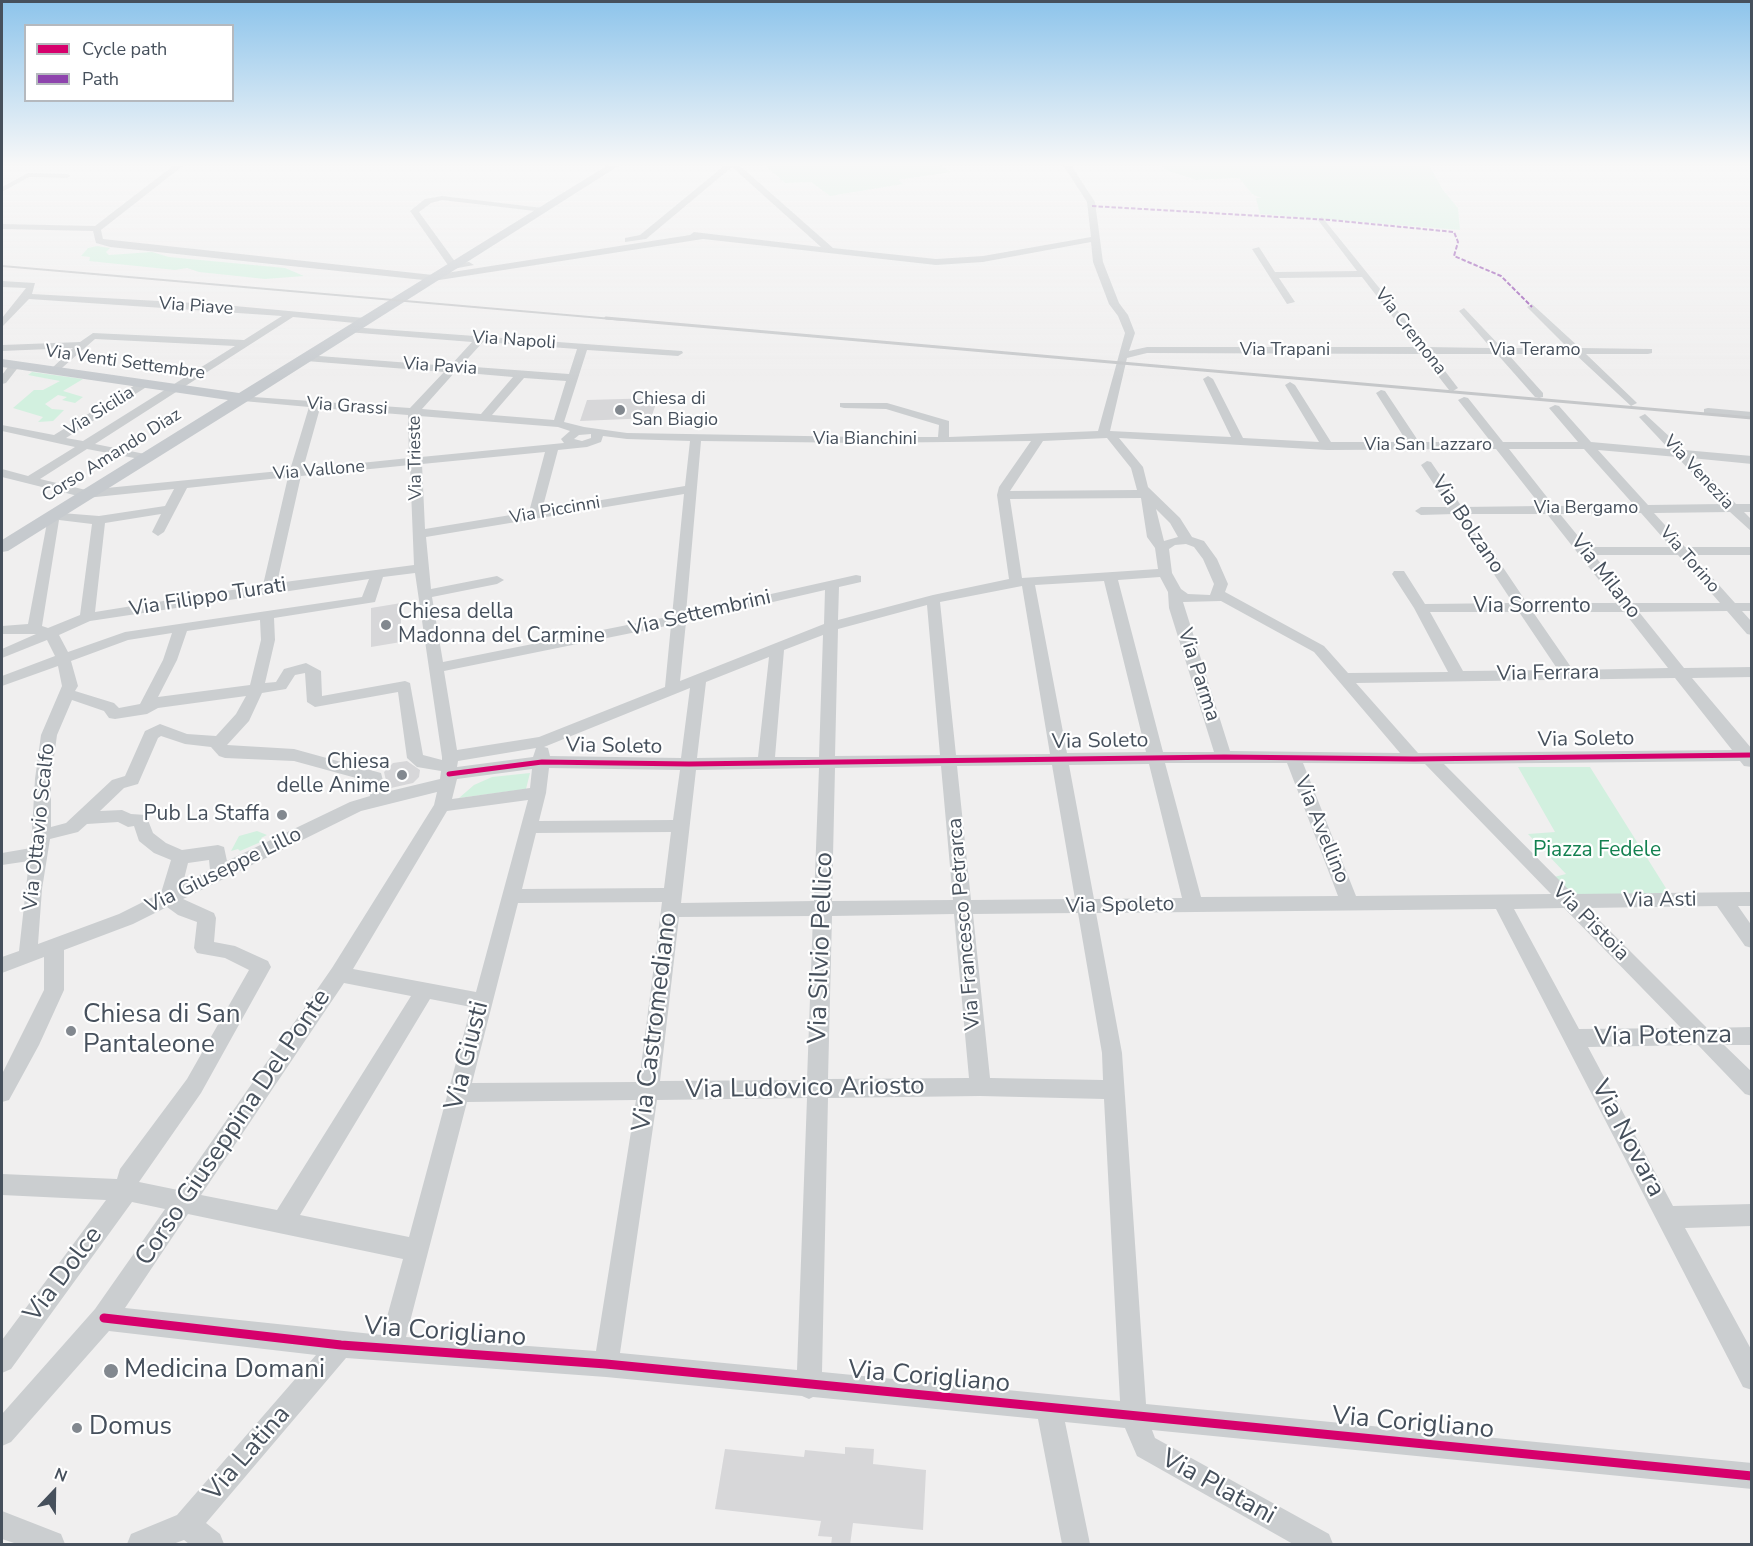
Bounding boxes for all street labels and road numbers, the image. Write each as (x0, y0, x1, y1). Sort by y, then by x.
street label: Via Cremona (1369, 284, 1451, 380)
street label: Via Piave (158, 294, 234, 320)
street label: Via Napoli (472, 327, 556, 355)
street label: Via Trapani (1240, 340, 1330, 362)
street label: Via Teramo (1489, 340, 1581, 362)
street label: Via Venti Settembre (44, 341, 206, 385)
street label: Via Pavia (402, 354, 478, 380)
street label: Via Sicilia (61, 382, 139, 442)
street label: Via Grassi (306, 393, 388, 421)
street label: Corso Amando Diaz (38, 404, 186, 508)
street label: Via Trieste (404, 415, 428, 501)
street label: Via Bianchini (813, 429, 917, 451)
street label: Via Venezia (1658, 431, 1738, 515)
street label: Via San Lazzaro (1364, 435, 1492, 457)
street label: Via Vallone (272, 456, 366, 486)
street label: Via Bolzano (1425, 471, 1509, 579)
street label: Via Piccinni (508, 492, 602, 530)
street label: Via Bergamo (1534, 498, 1638, 520)
street label: Via Torino (1654, 522, 1724, 598)
street label: Via Milano (1564, 530, 1646, 624)
street label: Via Filippo Turati (128, 573, 288, 623)
street label: Via Settembrini (627, 585, 773, 643)
street label: Via Sorrento (1473, 594, 1591, 620)
street label: Via Parma (1171, 625, 1225, 725)
street label: Via Ferrara (1496, 661, 1600, 687)
street label: Via Soleto (1537, 727, 1635, 753)
street label: Via Soleto (1051, 729, 1149, 755)
street label: Via Soleto (565, 734, 663, 760)
street label: Via Ottavio Scalfo (19, 742, 61, 912)
street label: Via Avellino (1288, 773, 1354, 887)
street label: Via Francesco Petrarca (943, 817, 987, 1031)
street label: Via Giuseppe Lillo (142, 822, 306, 920)
street label: Via Silvio Pellico (803, 852, 841, 1044)
street label: Via Pistoia (1546, 879, 1634, 967)
street label: Via Asti (1623, 888, 1697, 914)
street label: Via Spoleto (1065, 892, 1175, 920)
street label: Via Castromediano (627, 911, 685, 1133)
street label: Corso Giuseppina Del Ponte (130, 984, 338, 1272)
street label: Via Giusti (439, 998, 497, 1114)
street label: Via Potenza (1594, 1020, 1732, 1054)
street label: Via Ludovico Ariosto (685, 1071, 925, 1107)
street label: Via Novara (1583, 1075, 1671, 1203)
street label: Via Dolce (18, 1221, 110, 1329)
street label: Via Corigliano (363, 1312, 527, 1354)
street label: Via Corigliano (847, 1355, 1011, 1401)
street label: Via Latina (198, 1400, 298, 1508)
street label: Via Corigliano (1331, 1401, 1495, 1447)
street label: Via Platani (1155, 1444, 1281, 1532)

